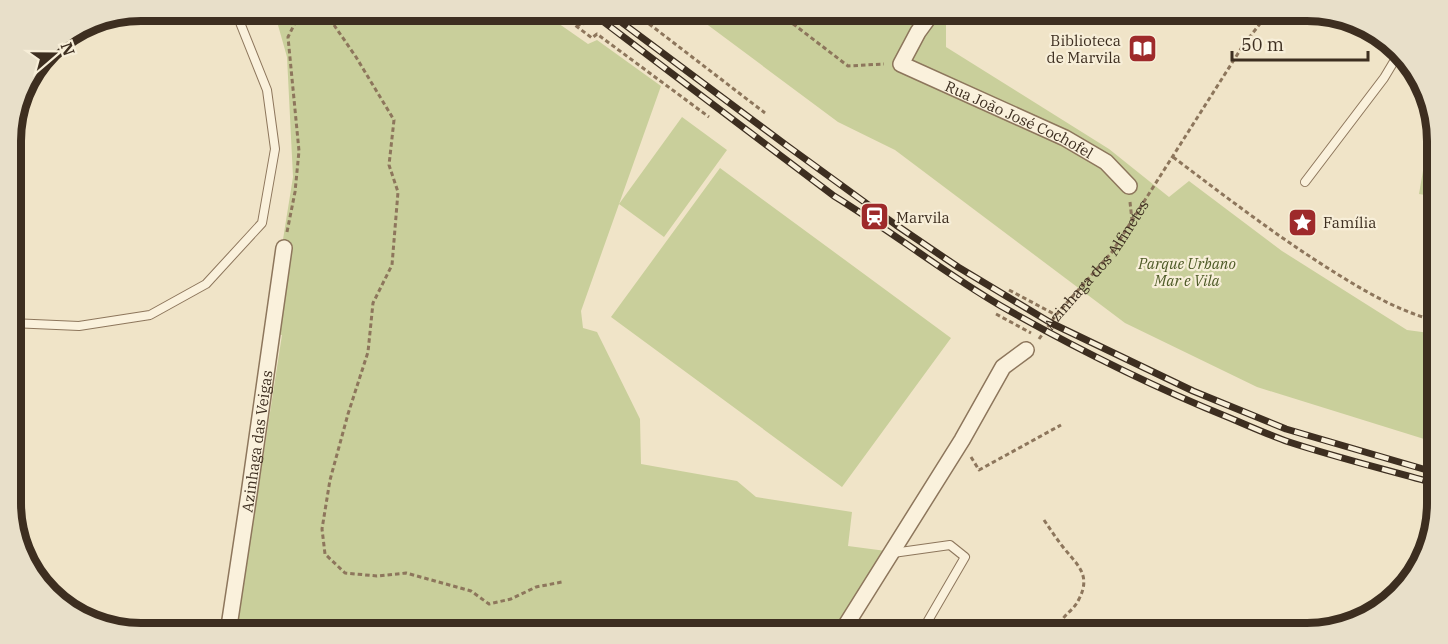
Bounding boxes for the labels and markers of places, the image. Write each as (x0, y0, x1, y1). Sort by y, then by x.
place label: Biblioteca de Marvila (1047, 31, 1121, 67)
library icon: Biblioteca de Marvila (1126, 33, 1158, 65)
station icon: Marvila (859, 201, 891, 233)
place icon: Família (1286, 206, 1318, 238)
place label: Marvila (896, 208, 950, 227)
place label: Família (1323, 213, 1376, 232)

